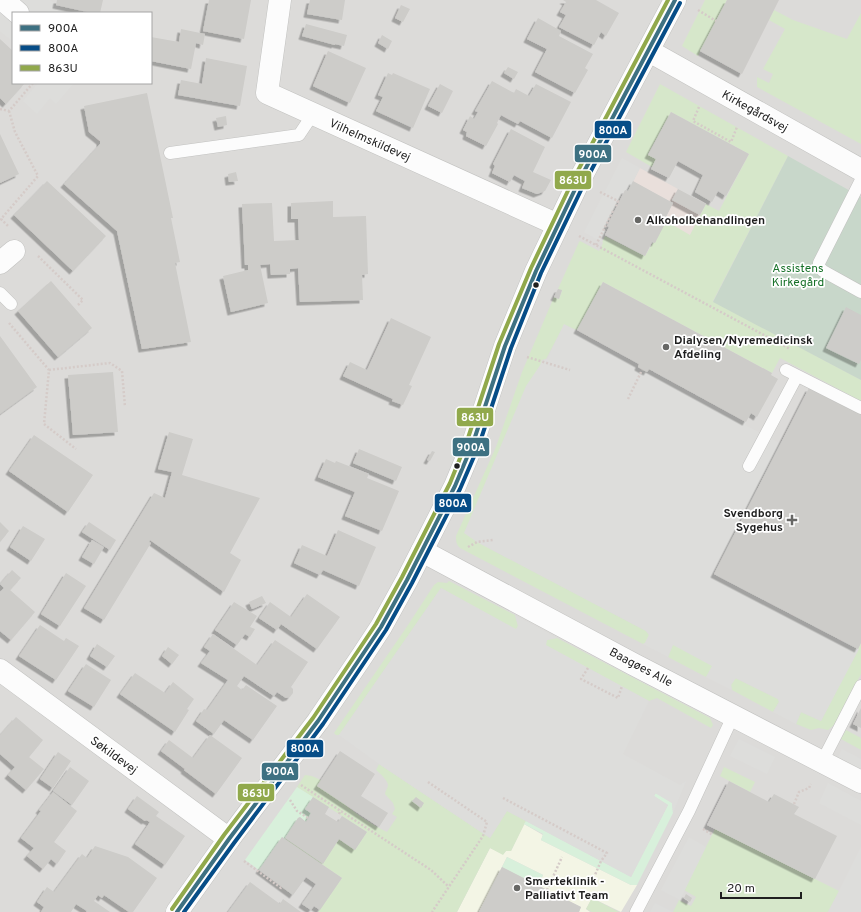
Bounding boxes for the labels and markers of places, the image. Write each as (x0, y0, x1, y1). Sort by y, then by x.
place label: Alkoholbehandlingen (646, 213, 765, 229)
marker: Alkoholbehandlingen (633, 215, 643, 225)
unlabelled marker (531, 280, 541, 290)
place label: Dialysen/Nyremedicinsk Afdeling (674, 333, 813, 363)
marker: Dialysen/Nyremedicinsk Afdeling (661, 342, 671, 352)
unlabelled marker (452, 461, 462, 471)
place label: Svendborg Sygehus (723, 506, 783, 536)
marker: Svendborg Sygehus (786, 514, 798, 526)
place label: Smerteklinik - Palliativt Team (525, 874, 608, 904)
marker: Smerteklinik - Palliativt Team (512, 883, 522, 893)

